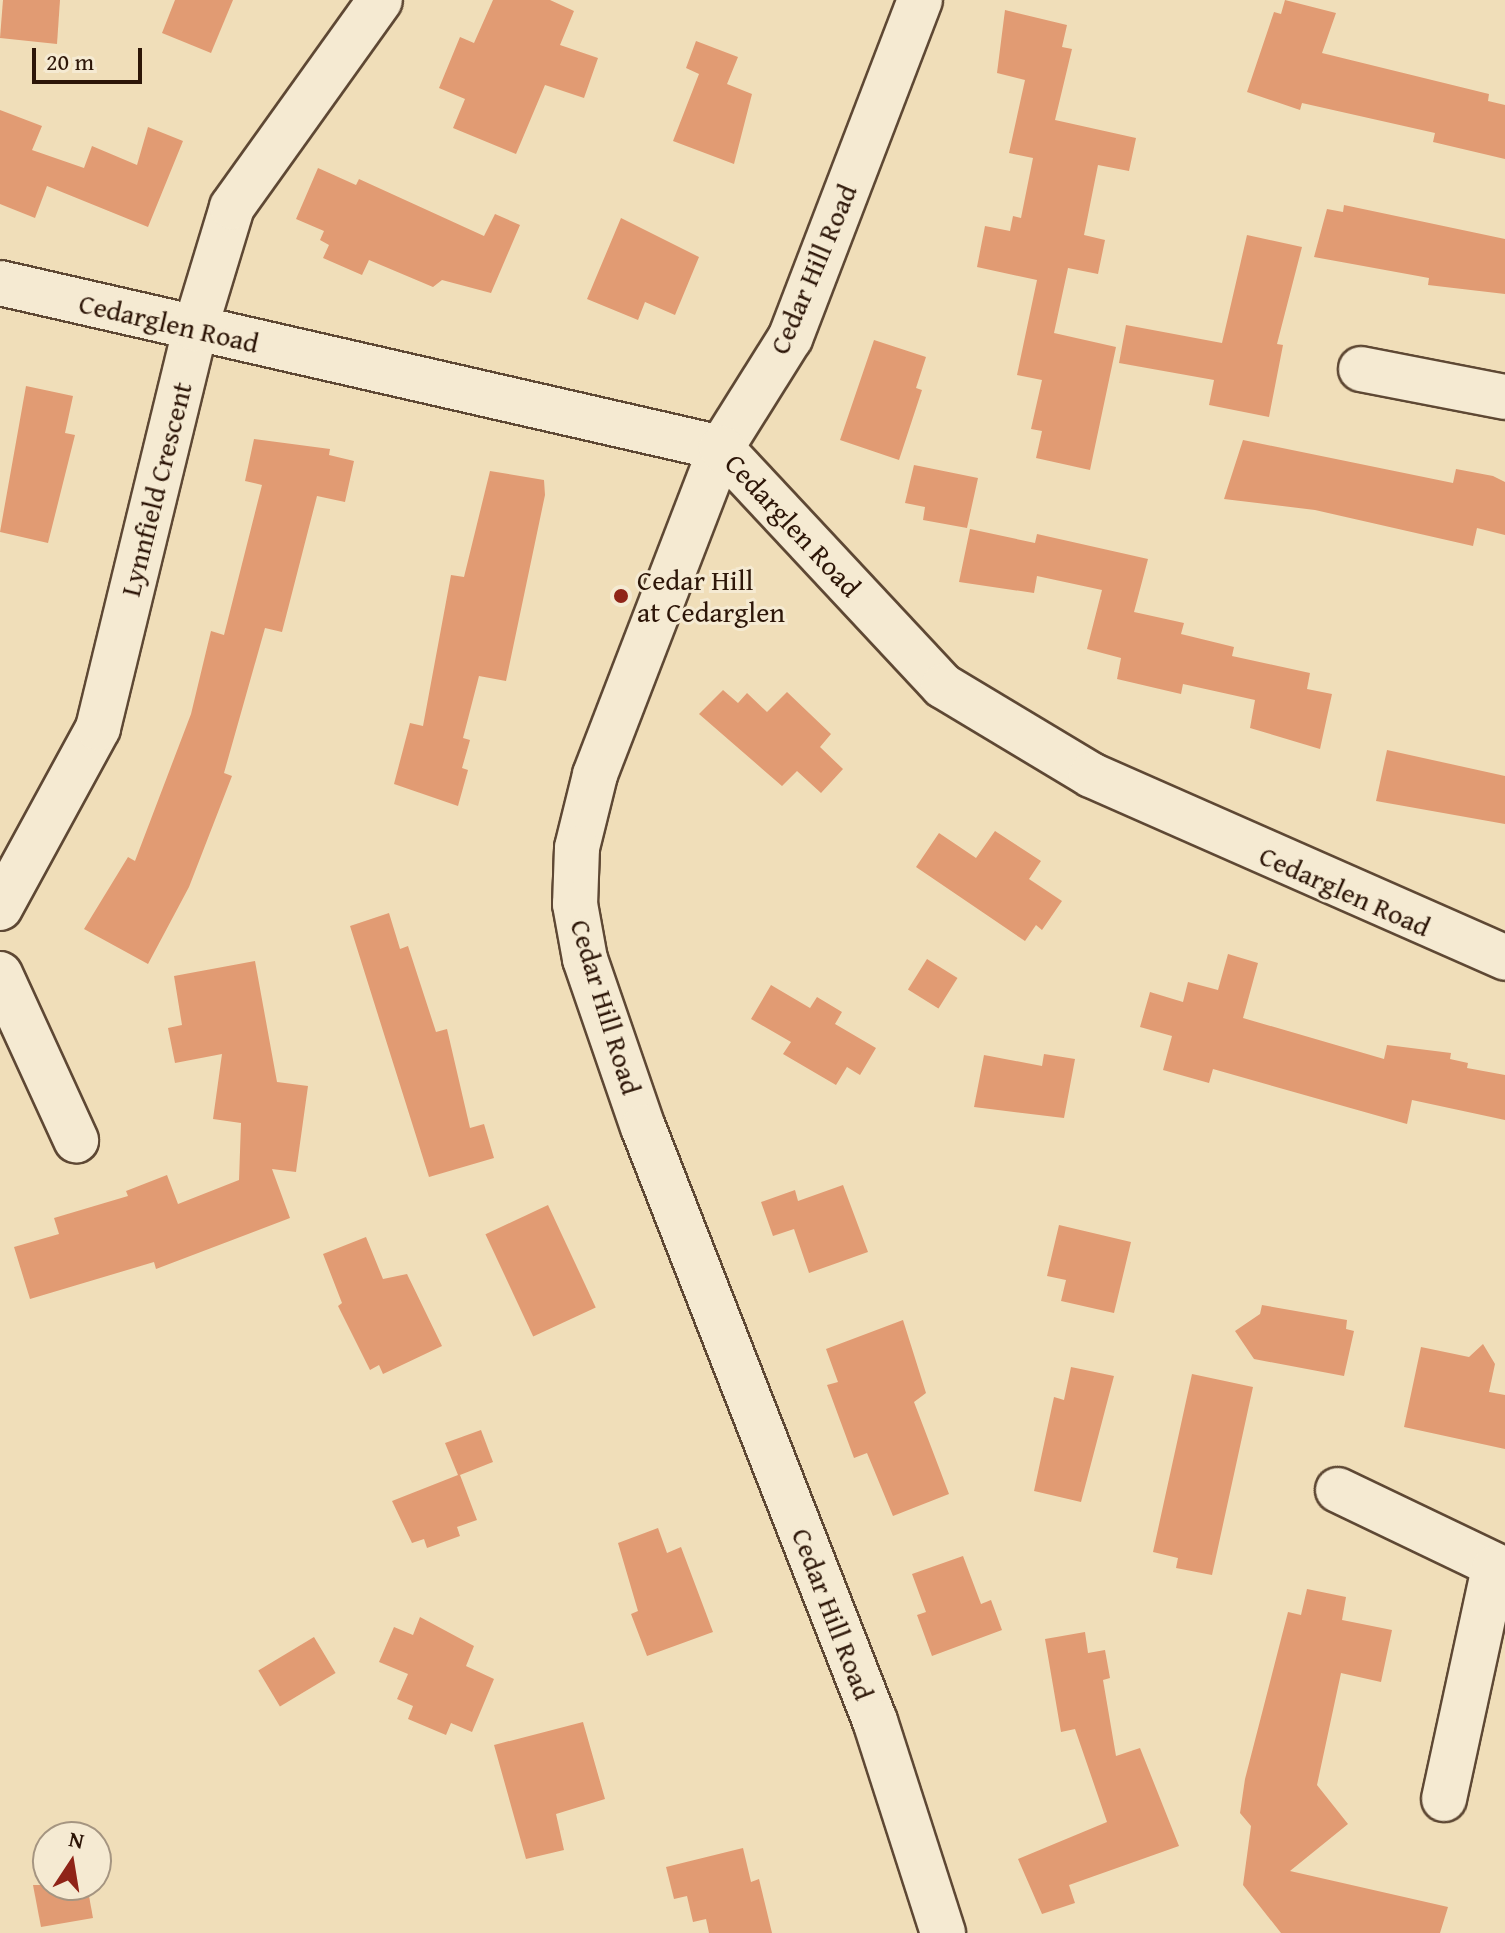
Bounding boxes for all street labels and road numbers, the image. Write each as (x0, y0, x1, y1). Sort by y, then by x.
street label: Cedar Hill Road (762, 179, 864, 359)
street label: Cedarglen Road (76, 286, 262, 360)
street label: Lynnfield Crescent (113, 378, 199, 600)
street label: Cedarglen Road (718, 446, 868, 604)
street label: Cedarglen Road (1254, 838, 1436, 944)
street label: Cedar Hill Road (563, 915, 649, 1099)
street label: Cedar Hill Road (785, 1523, 881, 1705)

